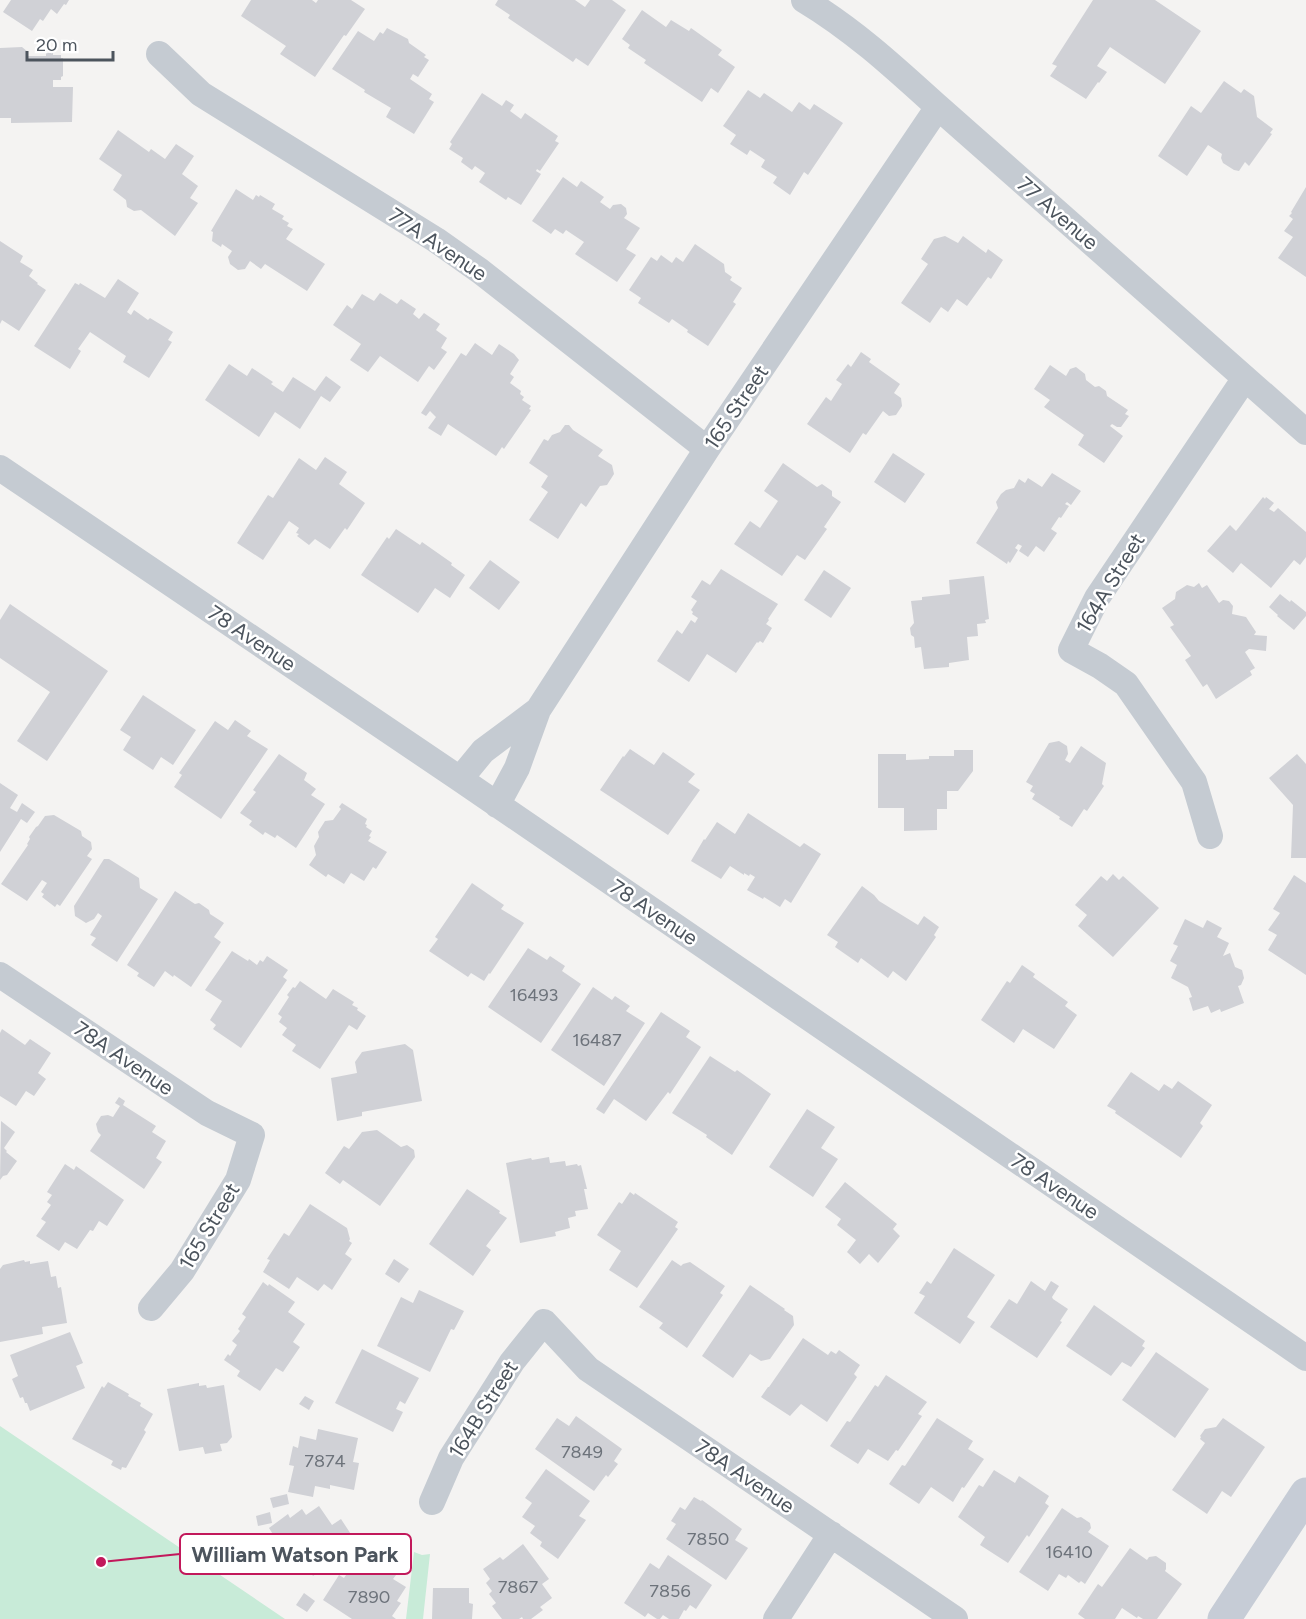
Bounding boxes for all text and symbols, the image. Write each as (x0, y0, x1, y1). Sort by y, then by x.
scale bar (27, 24, 112, 62)
text: 20 m (36, 34, 77, 56)
street label: 77 Avenue (1013, 171, 1103, 255)
street label: 77A Avenue (384, 202, 492, 286)
street label: 165 Street (699, 360, 773, 454)
street label: 164A Street (1070, 529, 1150, 637)
street label: 78 Avenue (203, 600, 301, 676)
street label: 78 Avenue (605, 874, 703, 950)
house number: 16493 (510, 984, 558, 1006)
street label: 78A Avenue (70, 1016, 178, 1100)
house number: 16487 (572, 1029, 622, 1051)
street label: 78 Avenue (1006, 1148, 1104, 1224)
street label: 165 Street (173, 1178, 245, 1274)
street label: 164B Street (443, 1356, 523, 1462)
street label: 78A Avenue (691, 1434, 799, 1518)
house number: 7849 (561, 1441, 603, 1463)
house number: 7874 (304, 1450, 346, 1472)
house number: 7850 (687, 1528, 729, 1550)
callout: William Watson Park (180, 1534, 411, 1574)
text: William Watson Park (191, 1541, 399, 1568)
house number: 16410 (1045, 1541, 1093, 1563)
house number: 7867 (498, 1576, 539, 1598)
house number: 7856 (649, 1580, 691, 1602)
house number: 7890 (348, 1586, 390, 1608)

